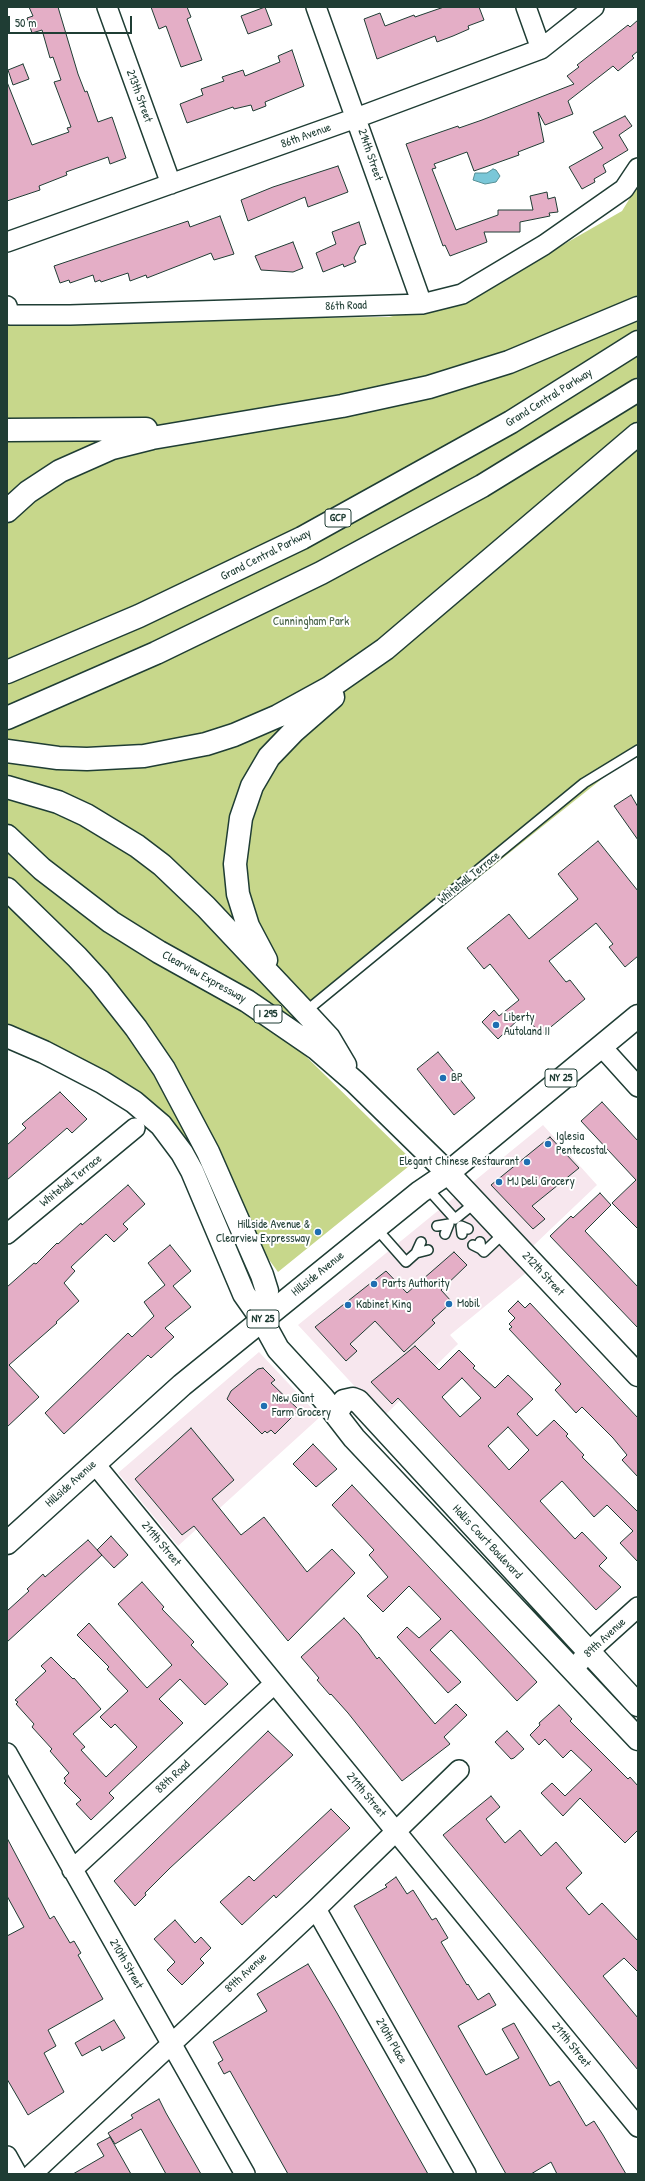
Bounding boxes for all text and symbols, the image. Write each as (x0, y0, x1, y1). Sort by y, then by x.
scale bar (10, 8, 134, 34)
text: 50 m (15, 14, 36, 31)
street label: 213th Street (123, 68, 155, 124)
street label: 86th Avenue (279, 120, 333, 152)
street label: 214th Street (354, 127, 386, 183)
street label: 86th Road (325, 298, 367, 314)
street label: Grand Central Parkway (503, 366, 595, 430)
road number: GCP (325, 509, 351, 527)
street label: Grand Central Parkway (218, 526, 314, 584)
park label: Cunningham Park (273, 615, 349, 629)
street label: Whitehall Terrace (435, 849, 503, 907)
street label: Clearview Expressway (159, 948, 249, 1006)
road number: I 295 (254, 1005, 282, 1023)
place label: Liberty Autoland II (504, 1011, 550, 1039)
marker: Liberty Autoland II (491, 1020, 501, 1030)
road number: NY 25 (545, 1069, 577, 1087)
place label: BP (451, 1071, 463, 1085)
marker: BP (438, 1073, 448, 1083)
place label: Iglesia Pentecostal (556, 1130, 607, 1158)
marker: Iglesia Pentecostal (543, 1139, 553, 1149)
street label: Whitehall Terrace (37, 1152, 105, 1210)
place label: Elegant Chinese Restaurant (399, 1155, 519, 1169)
marker: Elegant Chinese Restaurant (522, 1157, 532, 1167)
place label: MJ Deli Grocery (507, 1175, 575, 1189)
marker: MJ Deli Grocery (494, 1177, 504, 1187)
place label: Hillside Avenue & Clearview Expressway (216, 1218, 310, 1246)
marker: Hillside Avenue & Clearview Expressway (313, 1227, 323, 1237)
street label: Hillside Avenue (289, 1248, 347, 1300)
street label: 212th Street (519, 1249, 567, 1299)
place label: Parts Authority (382, 1277, 450, 1291)
marker: Parts Authority (369, 1279, 379, 1289)
place label: Mobil (457, 1297, 480, 1311)
place label: Kabinet King (356, 1298, 411, 1312)
marker: Mobil (444, 1299, 454, 1309)
marker: Kabinet King (343, 1300, 353, 1310)
road number: NY 25 (247, 1310, 279, 1328)
place label: New Giant Farm Grocery (272, 1392, 331, 1420)
marker: New Giant Farm Grocery (259, 1401, 269, 1411)
street label: Hillside Avenue (43, 1457, 99, 1511)
street label: Hollis Court Boulevard (449, 1502, 525, 1582)
street label: 211th Street (138, 1519, 184, 1569)
street label: 89th Avenue (581, 1615, 629, 1661)
street label: 88th Road (153, 1757, 193, 1797)
street label: 211th Street (343, 1770, 389, 1820)
street label: 210th Street (106, 1936, 146, 1992)
street label: 89th Avenue (222, 1950, 270, 1996)
street label: 210th Place (372, 2016, 410, 2066)
street label: 211th Street (548, 2019, 594, 2071)

